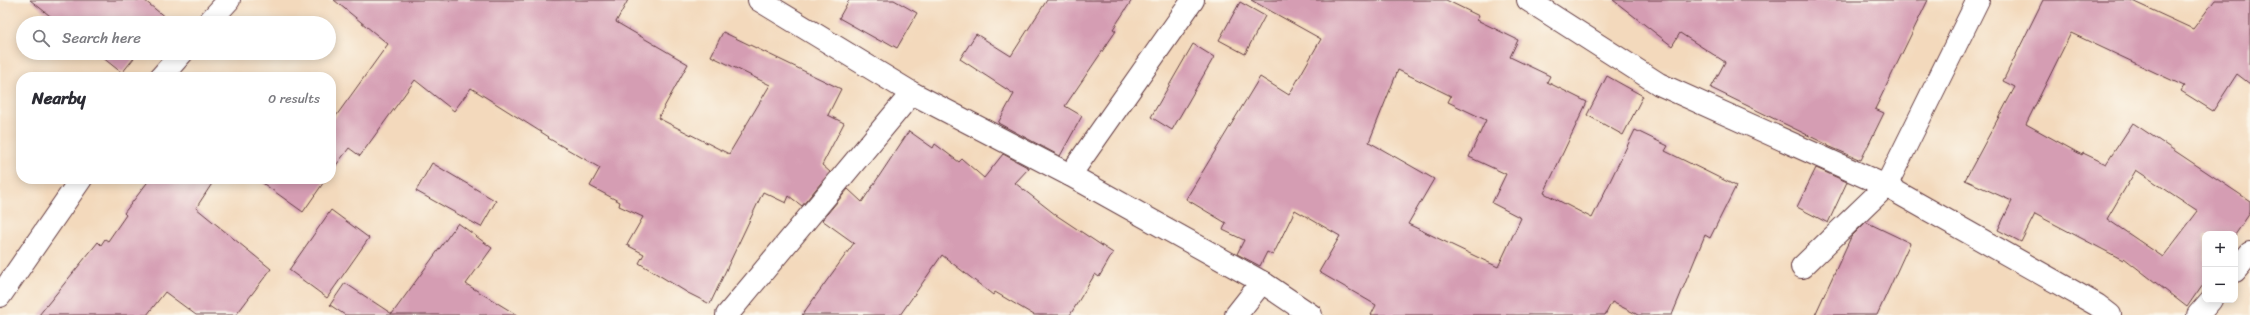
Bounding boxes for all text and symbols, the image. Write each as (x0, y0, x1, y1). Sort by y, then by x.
search box (16, 16, 336, 60)
text: Search here (62, 25, 141, 51)
icon: search (30, 27, 52, 49)
text: Nearby (32, 83, 86, 113)
text: 0 results (268, 87, 320, 110)
map controls (2202, 231, 2238, 303)
button: + (2202, 231, 2238, 267)
button: − (2202, 267, 2238, 303)

